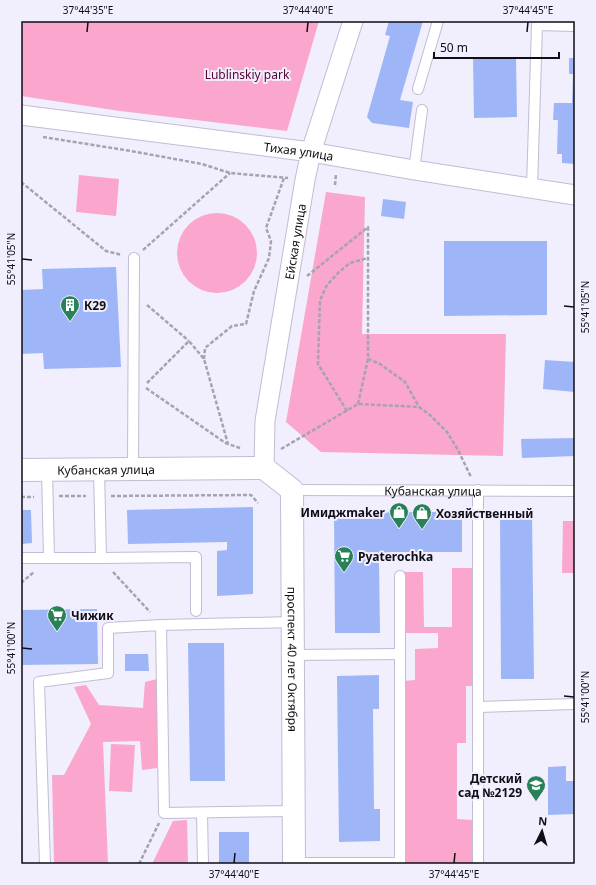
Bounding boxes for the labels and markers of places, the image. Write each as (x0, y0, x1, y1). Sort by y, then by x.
building icon: К29 (59, 294, 81, 322)
place label: К29 (84, 297, 106, 314)
shop icon: Имиджmaker (388, 501, 410, 529)
shop icon: Хозяйственный (411, 502, 433, 530)
place label: Имиджmaker (300, 504, 386, 521)
place label: Хозяйственный (436, 505, 533, 522)
supermarket icon: Pyaterochka (333, 545, 355, 573)
place label: Pyaterochka (358, 548, 433, 565)
supermarket icon: Чижик (46, 604, 68, 632)
place label: Чижик (71, 607, 114, 624)
place label: Детский сад №2129 (458, 770, 522, 801)
school or university icon: Детский сад №2129 (525, 774, 547, 802)

